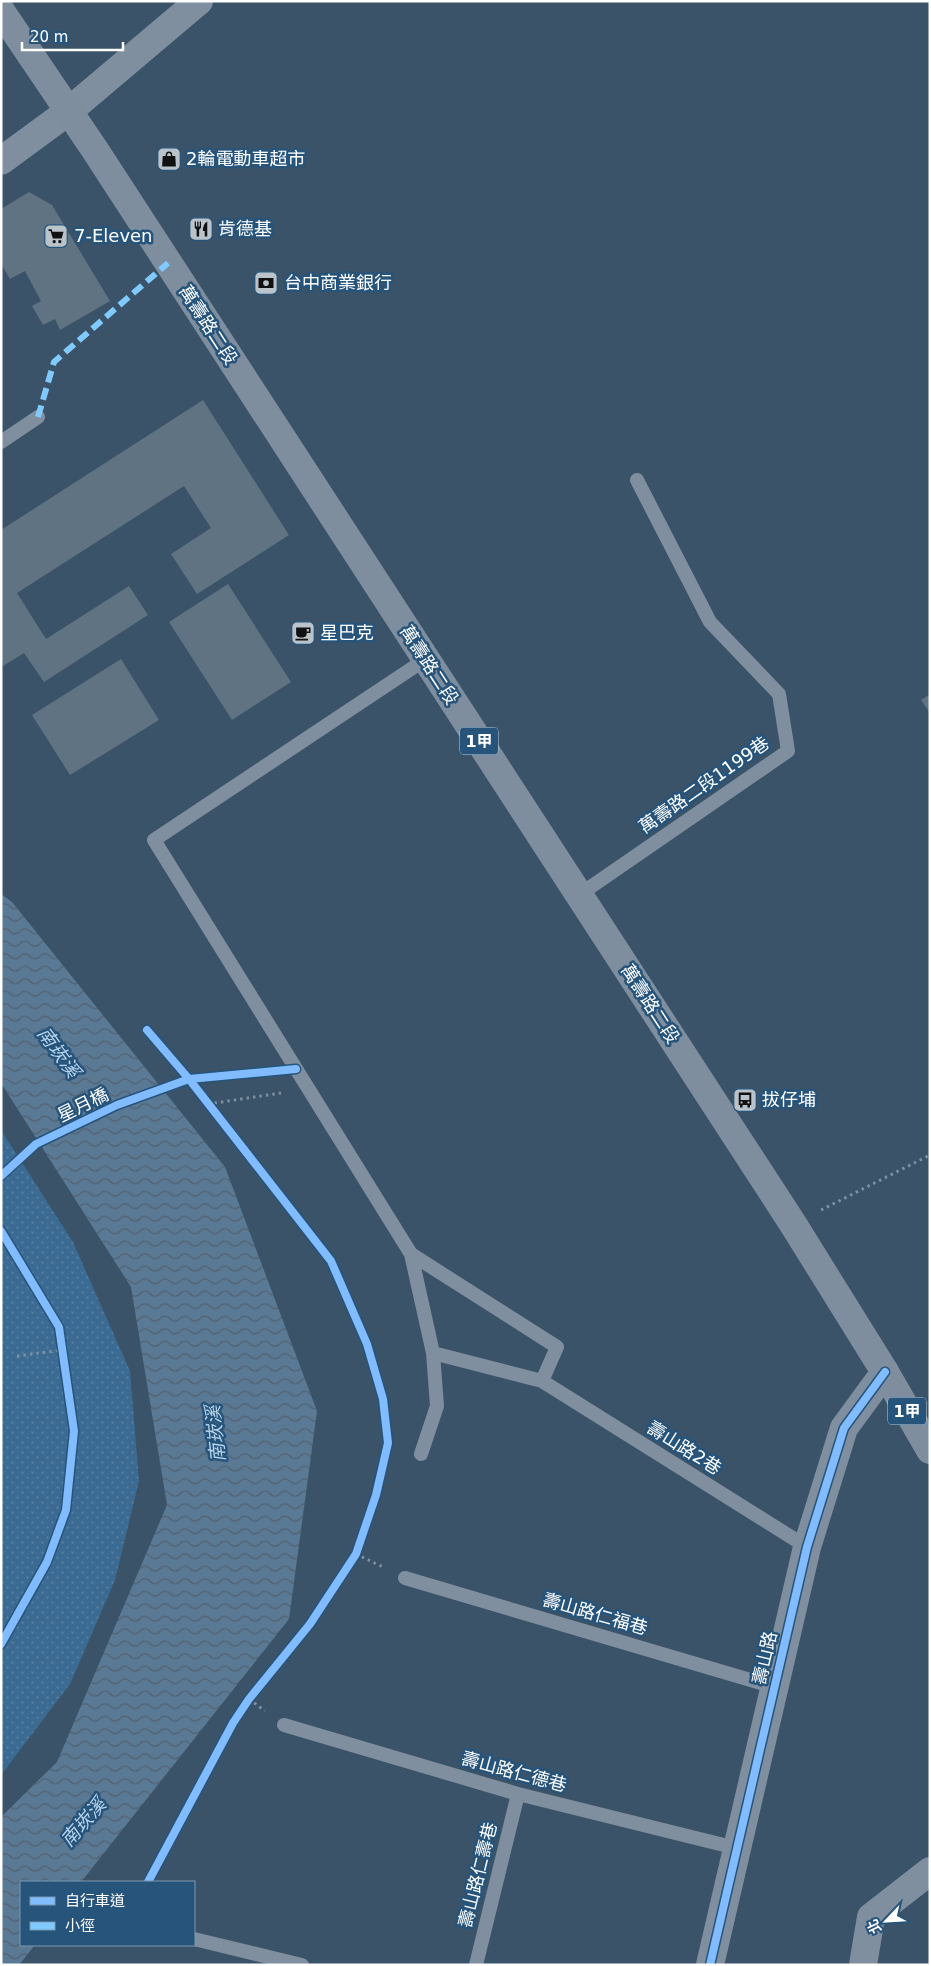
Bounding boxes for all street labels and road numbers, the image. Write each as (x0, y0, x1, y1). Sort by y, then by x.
street label: 萬壽路二段 (175, 281, 242, 368)
street label: 萬壽路二段 (396, 621, 463, 708)
road number: 1甲 (460, 728, 498, 754)
street label: 萬壽路二段1199巷 (635, 732, 773, 837)
street label: 萬壽路二段 (617, 960, 684, 1047)
street label: 星月橋 (54, 1083, 112, 1126)
road number: 1甲 (888, 1398, 926, 1424)
street label: 壽山路2巷 (643, 1417, 725, 1479)
street label: 壽山路仁福巷 (540, 1589, 650, 1638)
street label: 壽山路 (748, 1629, 781, 1687)
street label: 壽山路仁德巷 (459, 1747, 569, 1796)
street label: 壽山路仁壽巷 (454, 1820, 501, 1930)

